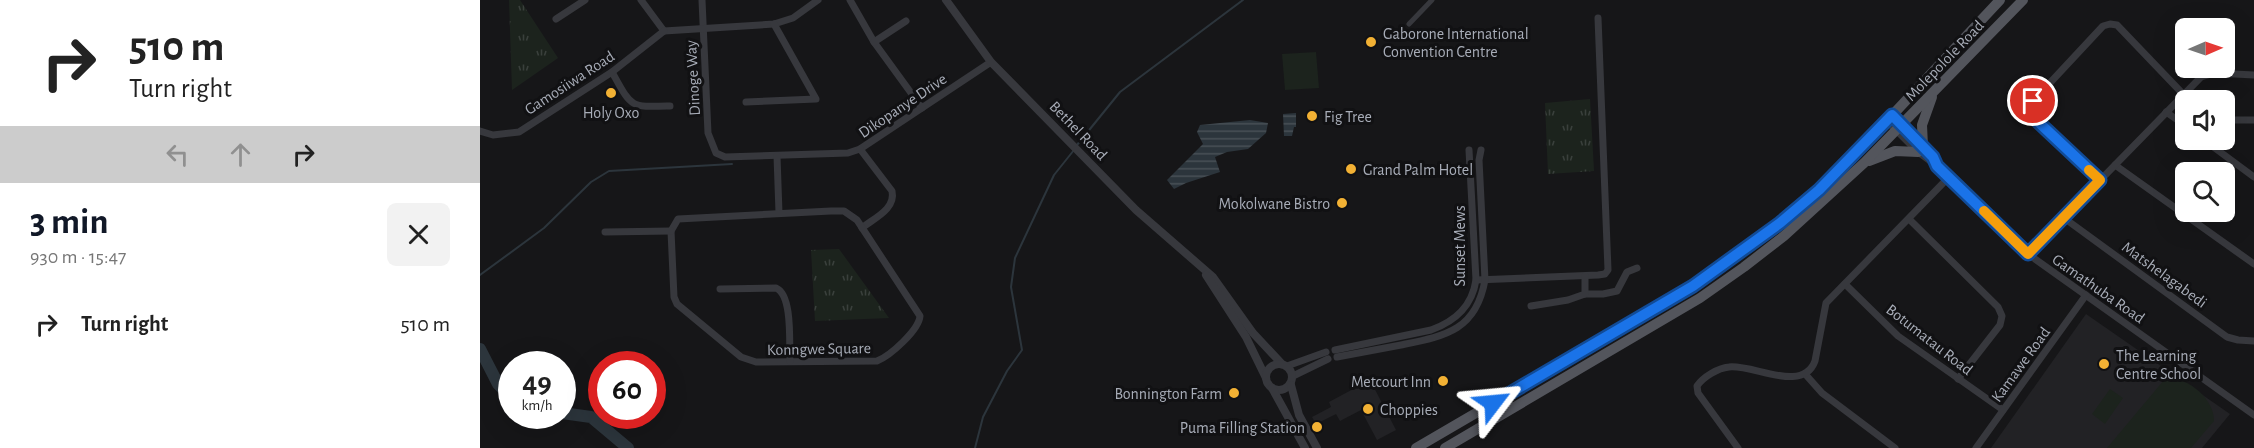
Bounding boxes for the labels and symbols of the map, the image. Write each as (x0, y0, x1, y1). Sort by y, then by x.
street label: Molepolole Road (1902, 17, 1987, 104)
north arrow (2175, 18, 2235, 78)
place label: Gaborone International Convention Centre (1383, 26, 1529, 60)
marker: Gaborone International Convention Centre (1364, 35, 1378, 49)
street label: Dinoge Way (683, 40, 704, 116)
street label: Gamosiiwa Road (522, 48, 617, 118)
street label: Dikopanye Drive (856, 71, 950, 142)
pin (2007, 75, 2058, 126)
marker: Holy Oxo (604, 86, 618, 100)
street label: Bethel Road (1046, 98, 1110, 163)
place label: Holy Oxo (583, 105, 639, 122)
marker: Fig Tree (1305, 109, 1319, 123)
place label: Fig Tree (1324, 109, 1372, 125)
marker: Grand Palm Hotel (1344, 162, 1358, 176)
place label: Grand Palm Hotel (1363, 162, 1473, 178)
place label: Mokolwane Bistro (1218, 196, 1330, 212)
marker: Mokolwane Bistro (1335, 196, 1349, 210)
street label: Sunset Mews (1452, 205, 1468, 287)
street label: Matshelagabedi (2119, 239, 2210, 311)
street label: Gamathuba Road (2049, 251, 2147, 326)
street label: Botumatau Road (1883, 301, 1976, 378)
street label: Kamawe Road (1988, 324, 2053, 405)
street label: Konngwe Square (767, 340, 871, 358)
place label: The Learning Centre School (2116, 348, 2201, 382)
speed limit sign: 60 (588, 351, 666, 429)
marker: The Learning Centre School (2097, 357, 2111, 371)
position arrow (1461, 371, 1525, 435)
place label: Metcourt Inn (1351, 374, 1431, 390)
marker: Metcourt Inn (1436, 374, 1450, 388)
place label: Bonnington Farm (1114, 386, 1222, 402)
marker: Bonnington Farm (1227, 386, 1241, 400)
marker: Choppies (1361, 402, 1375, 416)
place label: Choppies (1380, 402, 1438, 418)
place label: Puma Filling Station (1180, 420, 1305, 436)
marker: Puma Filling Station (1310, 420, 1324, 434)

